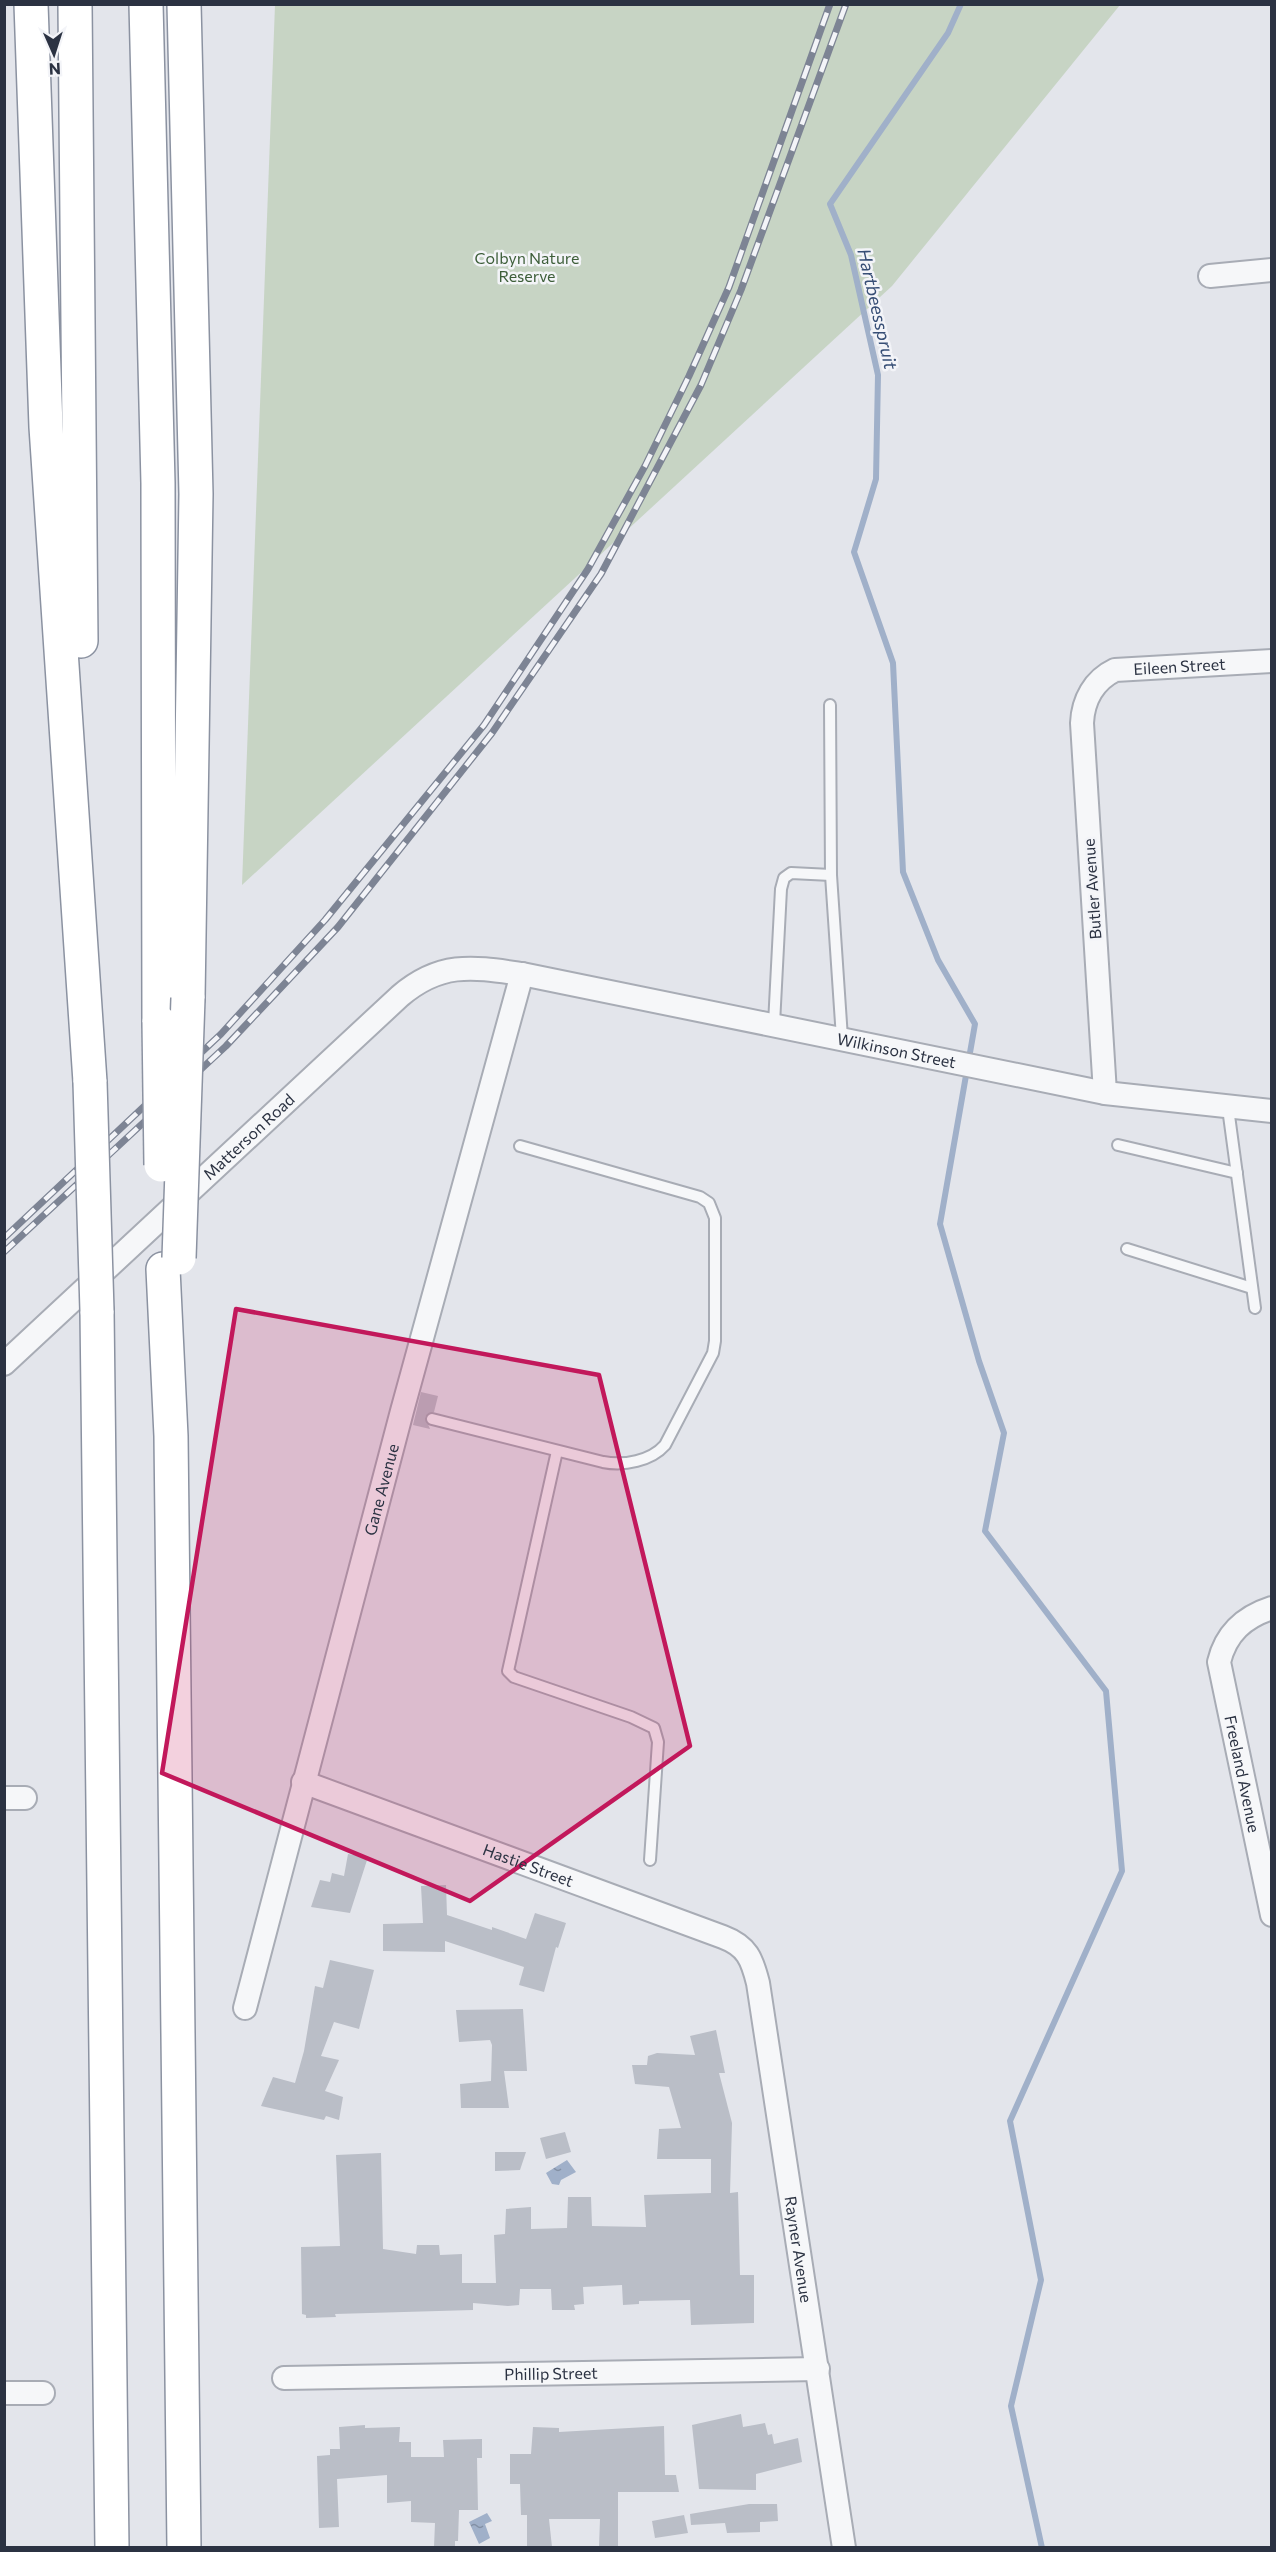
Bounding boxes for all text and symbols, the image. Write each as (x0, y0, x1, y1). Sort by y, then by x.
north arrow (24, 24, 84, 84)
text: N (48, 60, 61, 79)
water label: Hartbeesspruit (853, 246, 903, 372)
park label: Colbyn Nature Reserve (475, 248, 579, 285)
street label: Eileen Street (1133, 654, 1226, 678)
street label: Butler Avenue (1078, 838, 1105, 940)
street label: Wilkinson Street (835, 1029, 958, 1071)
street label: Matterson Road (199, 1089, 298, 1183)
street label: Gane Avenue (360, 1442, 402, 1537)
street label: Freeland Avenue (1221, 1714, 1264, 1834)
street label: Hastie Street (480, 1839, 577, 1890)
street label: Rayner Avenue (782, 2194, 817, 2304)
street label: Phillip Street (504, 2363, 598, 2383)

